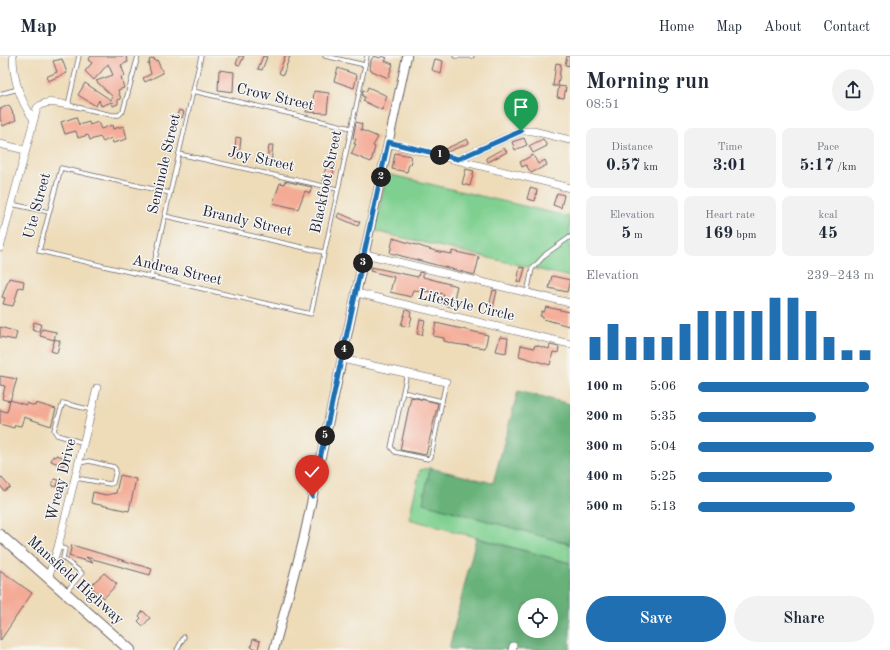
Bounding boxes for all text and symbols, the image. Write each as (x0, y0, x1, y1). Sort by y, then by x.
text: Map (20, 18, 57, 37)
text: Home (659, 20, 694, 34)
text: Map (716, 20, 742, 34)
text: About (764, 20, 801, 34)
text: Contact (823, 20, 870, 34)
button: share (832, 69, 874, 111)
text: Morning run (586, 71, 709, 93)
street label: Crow Street (235, 82, 315, 114)
pin (504, 90, 538, 131)
icon: arrive (510, 96, 532, 118)
text: 08:51 (586, 98, 620, 111)
street label: Seminole Street (146, 112, 184, 216)
street label: Blackfoot Street (309, 129, 345, 235)
text: Distance (611, 142, 653, 153)
text: Time (718, 142, 742, 153)
text: Pace (817, 142, 839, 153)
street label: Joy Street (226, 145, 296, 175)
pin: 1 (430, 145, 450, 165)
text: 1 (437, 149, 443, 160)
text: 0.57 (606, 157, 640, 174)
text: 3:01 (713, 157, 747, 174)
text: 5:17 (800, 157, 834, 174)
text: km (640, 162, 658, 173)
text: /km (834, 162, 856, 173)
pin: 2 (371, 167, 391, 187)
street label: Ute Street (22, 171, 54, 241)
text: 2 (378, 171, 384, 182)
street label: Brandy Street (201, 204, 293, 240)
text: Elevation (610, 210, 654, 221)
text: Heart rate (705, 210, 755, 221)
text: kcal (819, 210, 837, 221)
text: 5 (621, 225, 631, 242)
text: 169 (704, 225, 733, 242)
text: 45 (818, 225, 838, 242)
text: m (631, 230, 643, 241)
text: bpm (733, 230, 756, 241)
street label: Andrea Street (131, 253, 223, 289)
pin: 3 (353, 253, 373, 273)
text: 3 (360, 257, 366, 268)
text: Elevation (586, 269, 639, 282)
text: 239–243 m (807, 269, 874, 282)
street label: Lifestyle Circle (416, 288, 516, 324)
pin: 4 (334, 340, 354, 360)
text: 4 (341, 344, 347, 355)
text: 100 m (586, 380, 623, 393)
text: 5:06 (650, 380, 676, 393)
text: 200 m (586, 410, 623, 423)
text: 5:35 (650, 410, 676, 423)
pin: 5 (315, 426, 335, 446)
text: 5 (322, 430, 328, 441)
street label: Wreay Drive (45, 437, 80, 523)
text: 300 m (586, 440, 623, 453)
text: 5:04 (650, 440, 676, 453)
pin (295, 455, 329, 496)
icon: check (301, 461, 323, 483)
text: 400 m (586, 470, 623, 483)
text: 5:25 (650, 470, 676, 483)
text: 500 m (586, 500, 623, 513)
text: 5:13 (650, 500, 676, 513)
street label: Mansfield Highway (24, 534, 126, 628)
button: Save (586, 596, 726, 642)
button: Share (734, 596, 874, 642)
map controls (518, 598, 558, 638)
button: locate (518, 598, 558, 638)

